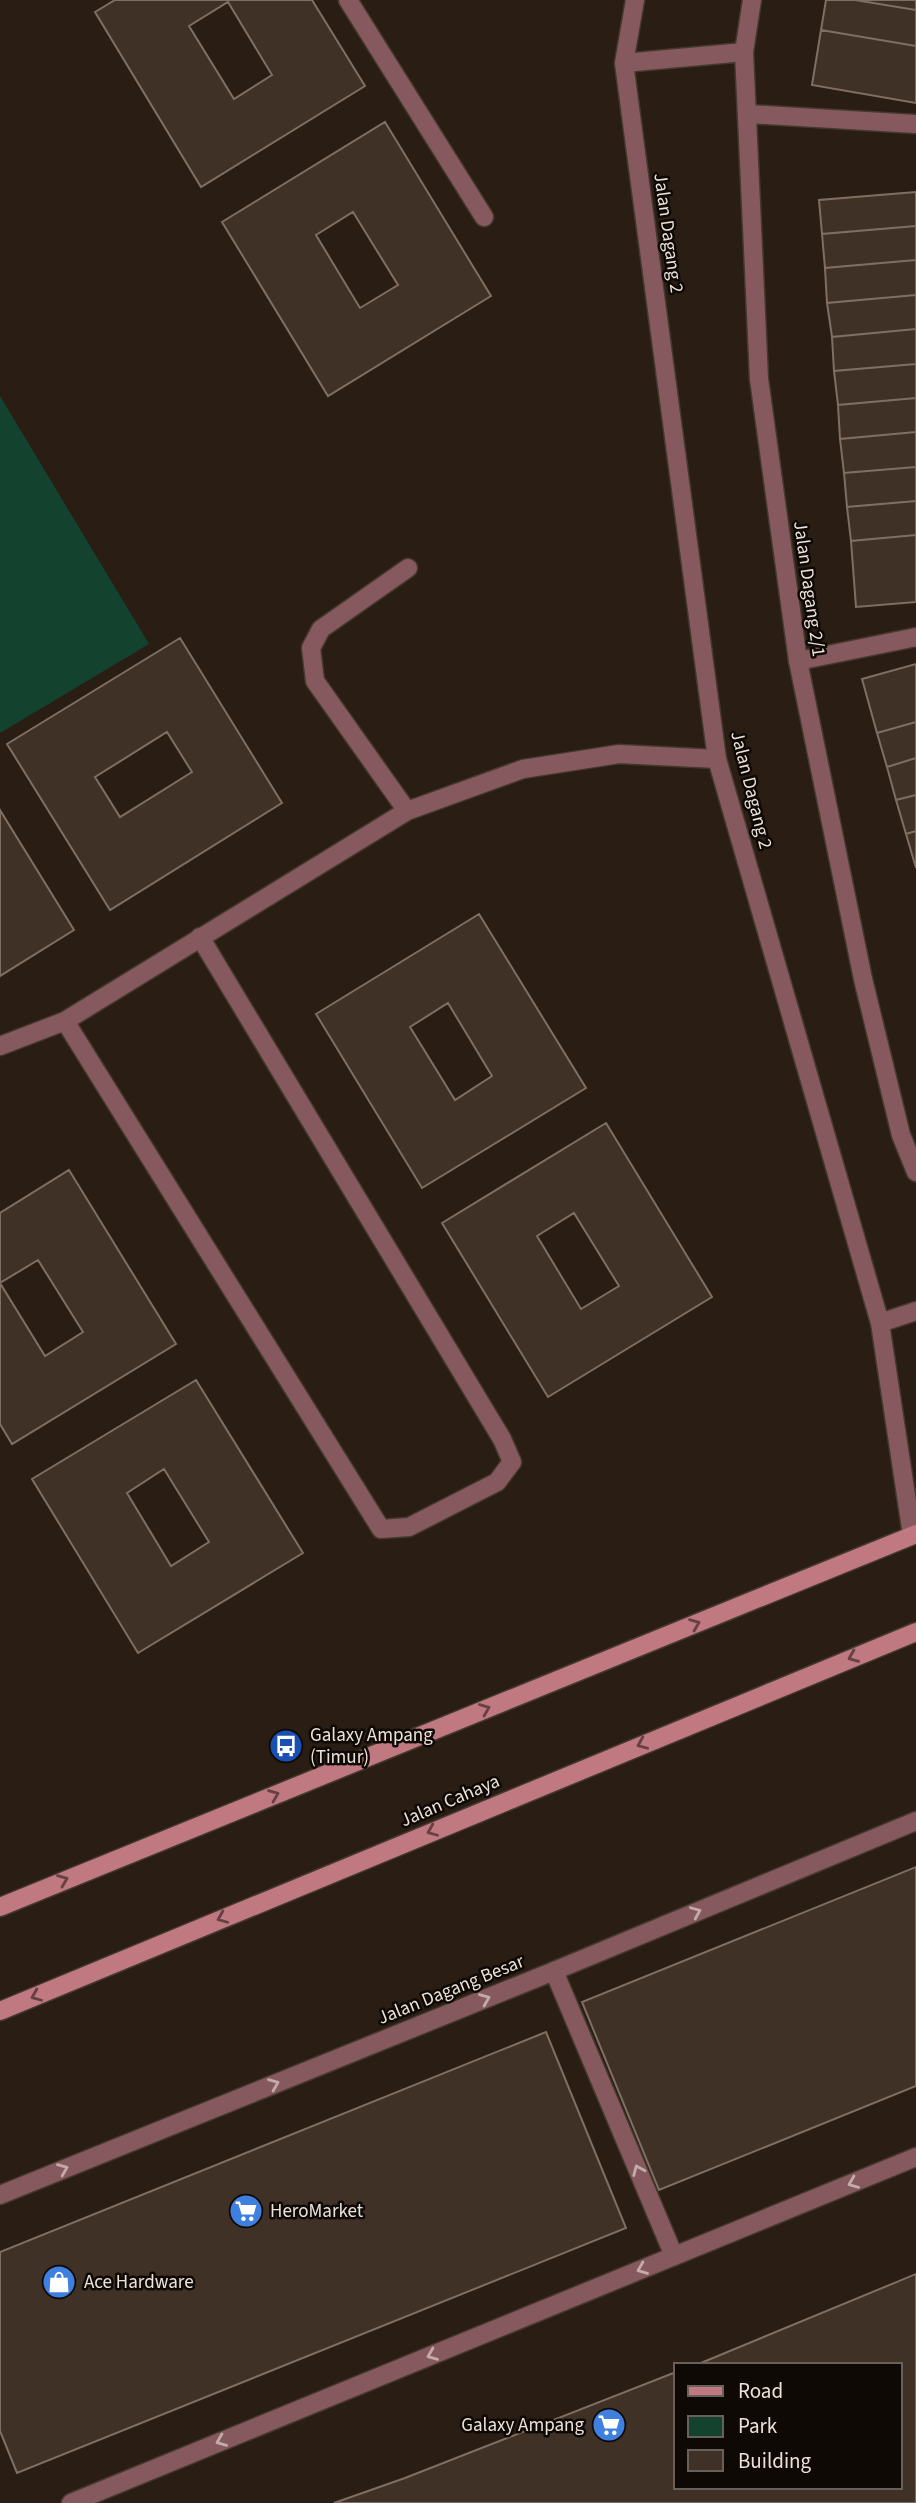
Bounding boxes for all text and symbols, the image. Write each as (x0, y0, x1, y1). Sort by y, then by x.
street label: Jalan Dagang 2 (646, 171, 690, 295)
street label: Jalan Dagang 2/1 (786, 519, 832, 659)
street label: Jalan Dagang 2 (723, 728, 779, 852)
one-way arrow (689, 1618, 701, 1632)
one-way arrow (847, 1649, 859, 1663)
one-way arrow (478, 1704, 490, 1718)
place label: Galaxy Ampang (Timur) (310, 1722, 433, 1771)
bus stop icon: Galaxy Ampang (Timur) (267, 1727, 305, 1765)
one-way arrow (637, 1736, 650, 1750)
street label: Jalan Cahaya (396, 1768, 504, 1834)
one-way arrow (267, 1789, 279, 1803)
one-way arrow (427, 1823, 440, 1837)
one-way arrow (56, 1875, 68, 1889)
one-way arrow (689, 1907, 701, 1921)
one-way arrow (217, 1910, 229, 1924)
street label: Jalan Dagang Besar (374, 1948, 529, 2032)
one-way arrow (31, 1987, 43, 2001)
one-way arrow (478, 1993, 491, 2007)
one-way arrow (268, 2079, 280, 2093)
one-way arrow (57, 2164, 69, 2178)
one-way arrow (632, 2165, 646, 2178)
one-way arrow (847, 2174, 859, 2188)
supermarket icon: HeroMarket (227, 2192, 265, 2230)
place label: HeroMarket (270, 2198, 364, 2225)
one-way arrow (637, 2260, 649, 2274)
shop icon: Ace Hardware (40, 2263, 78, 2301)
place label: Ace Hardware (84, 2269, 194, 2296)
one-way arrow (426, 2347, 439, 2361)
legend (674, 2363, 902, 2489)
text: Road (738, 2376, 783, 2406)
supermarket icon: Galaxy Ampang (590, 2406, 628, 2444)
text: Park (738, 2411, 778, 2441)
place label: Galaxy Ampang (461, 2412, 584, 2439)
one-way arrow (216, 2433, 228, 2447)
text: Building (738, 2446, 812, 2476)

